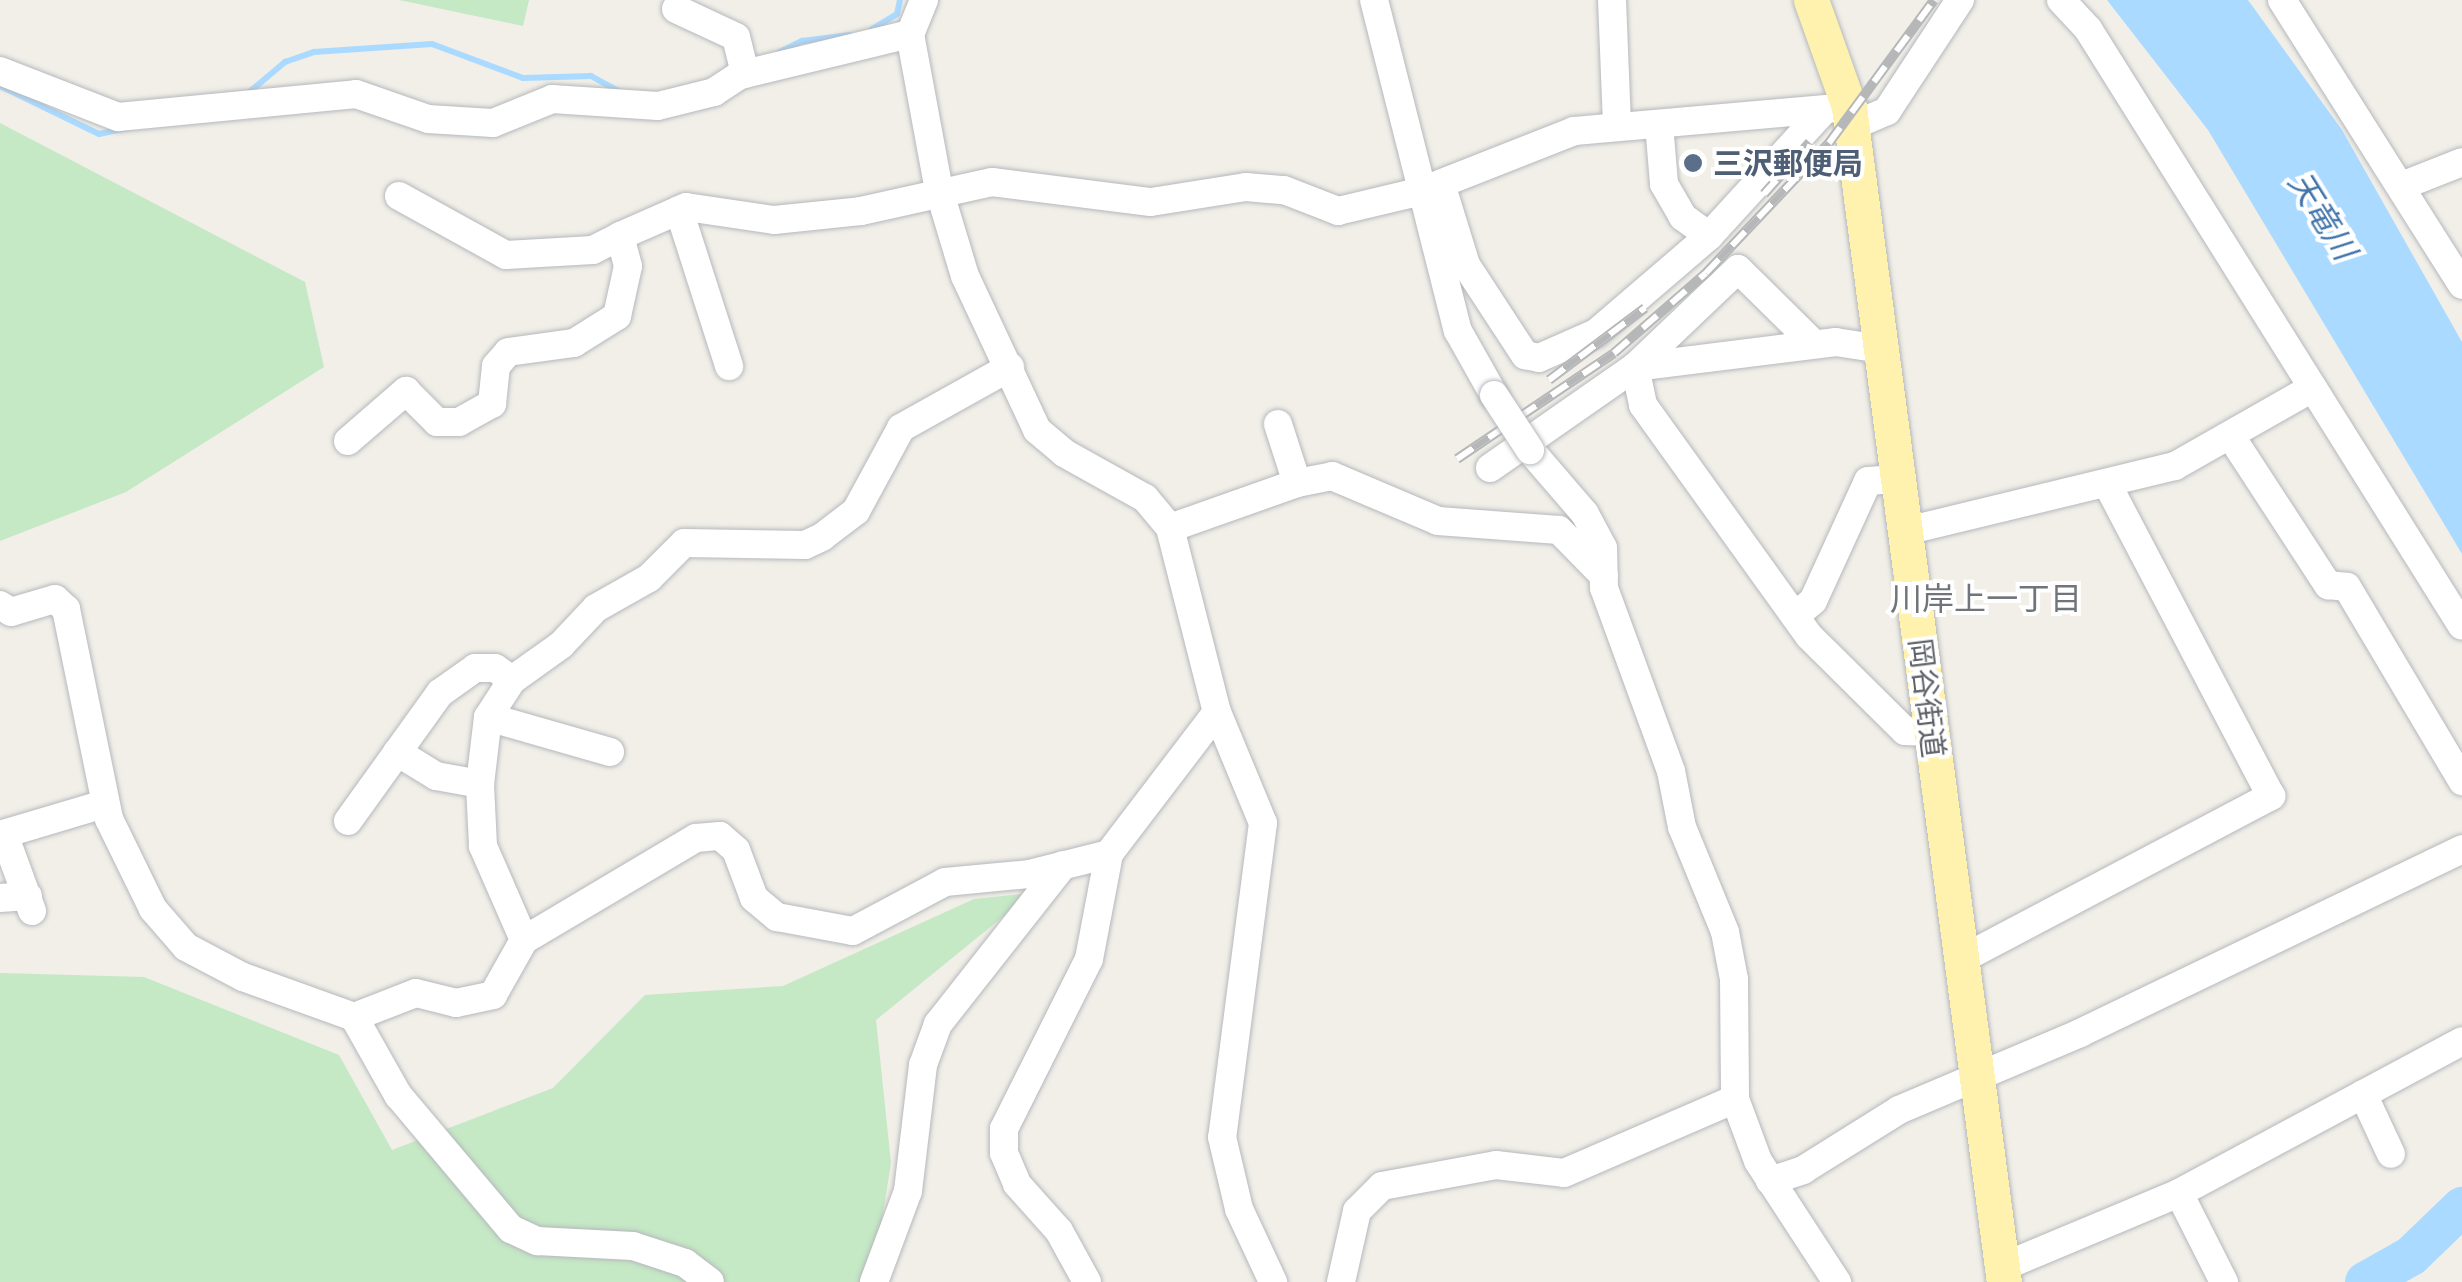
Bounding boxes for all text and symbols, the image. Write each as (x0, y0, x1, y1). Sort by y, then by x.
place label: 三沢郵便局 (1713, 145, 1863, 181)
marker: 三沢郵便局 (1682, 152, 1704, 174)
water label: 天竜川 (2280, 165, 2364, 267)
district label: 川岸上一丁目 (1890, 580, 2082, 618)
street label: 岡谷街道 (1902, 636, 1952, 760)

